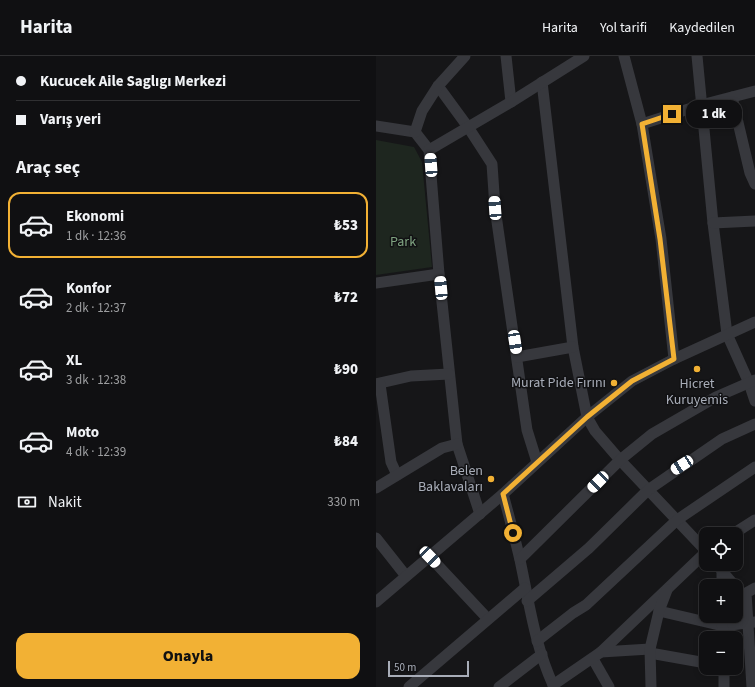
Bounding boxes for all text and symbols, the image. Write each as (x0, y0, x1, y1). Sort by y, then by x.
text: Harita (20, 14, 73, 41)
text: Harita (542, 18, 578, 38)
text: Yol tarifi (600, 18, 647, 38)
text: Kaydedilen (669, 18, 735, 38)
text: Kucucek Aile Saglıgı Merkezi (40, 71, 226, 92)
callout: 1 dk (686, 100, 742, 128)
route end (663, 105, 681, 123)
text: 1 dk (702, 105, 726, 123)
text: Varış yeri (40, 109, 101, 130)
car (424, 153, 438, 177)
text: Araç seç (16, 155, 80, 180)
car (488, 196, 502, 220)
text: Ekonomi (66, 206, 124, 227)
icon: car (18, 207, 54, 243)
text: ₺53 (334, 215, 358, 236)
text: 1 dk · 12:36 (66, 227, 126, 245)
park label: Park (390, 232, 416, 252)
car (434, 276, 448, 300)
text: Konfor (66, 278, 111, 299)
icon: car (18, 279, 54, 315)
text: ₺72 (334, 287, 358, 308)
text: 2 dk · 12:37 (66, 299, 126, 317)
car (507, 329, 523, 355)
text: XL (66, 350, 82, 371)
icon: car (18, 351, 54, 387)
text: ₺90 (334, 359, 358, 380)
marker: Hicret Kuruyemis (692, 364, 702, 374)
text: 3 dk · 12:38 (66, 371, 126, 389)
place label: Murat Pide Fırını (511, 373, 606, 393)
place label: Hicret Kuruyemis (666, 374, 728, 410)
marker: Murat Pide Fırını (609, 378, 619, 388)
text: Moto (66, 422, 99, 443)
icon: car (18, 423, 54, 459)
text: ₺84 (334, 431, 358, 452)
text: 4 dk · 12:39 (66, 443, 126, 461)
car (669, 453, 695, 477)
place label: Belen Baklavaları (418, 461, 483, 497)
car (585, 469, 611, 495)
marker: Belen Baklavaları (486, 474, 496, 484)
icon: cash (16, 491, 38, 513)
text: Nakit (48, 492, 81, 513)
text: 330 m (327, 493, 360, 511)
route start (504, 524, 522, 542)
map controls (699, 527, 743, 675)
button: locate (699, 527, 743, 571)
car (417, 544, 443, 570)
button: + (699, 579, 743, 623)
button: − (699, 631, 743, 675)
button: Onayla (16, 633, 360, 679)
scale bar (388, 659, 469, 678)
text: 50 m (394, 660, 416, 675)

